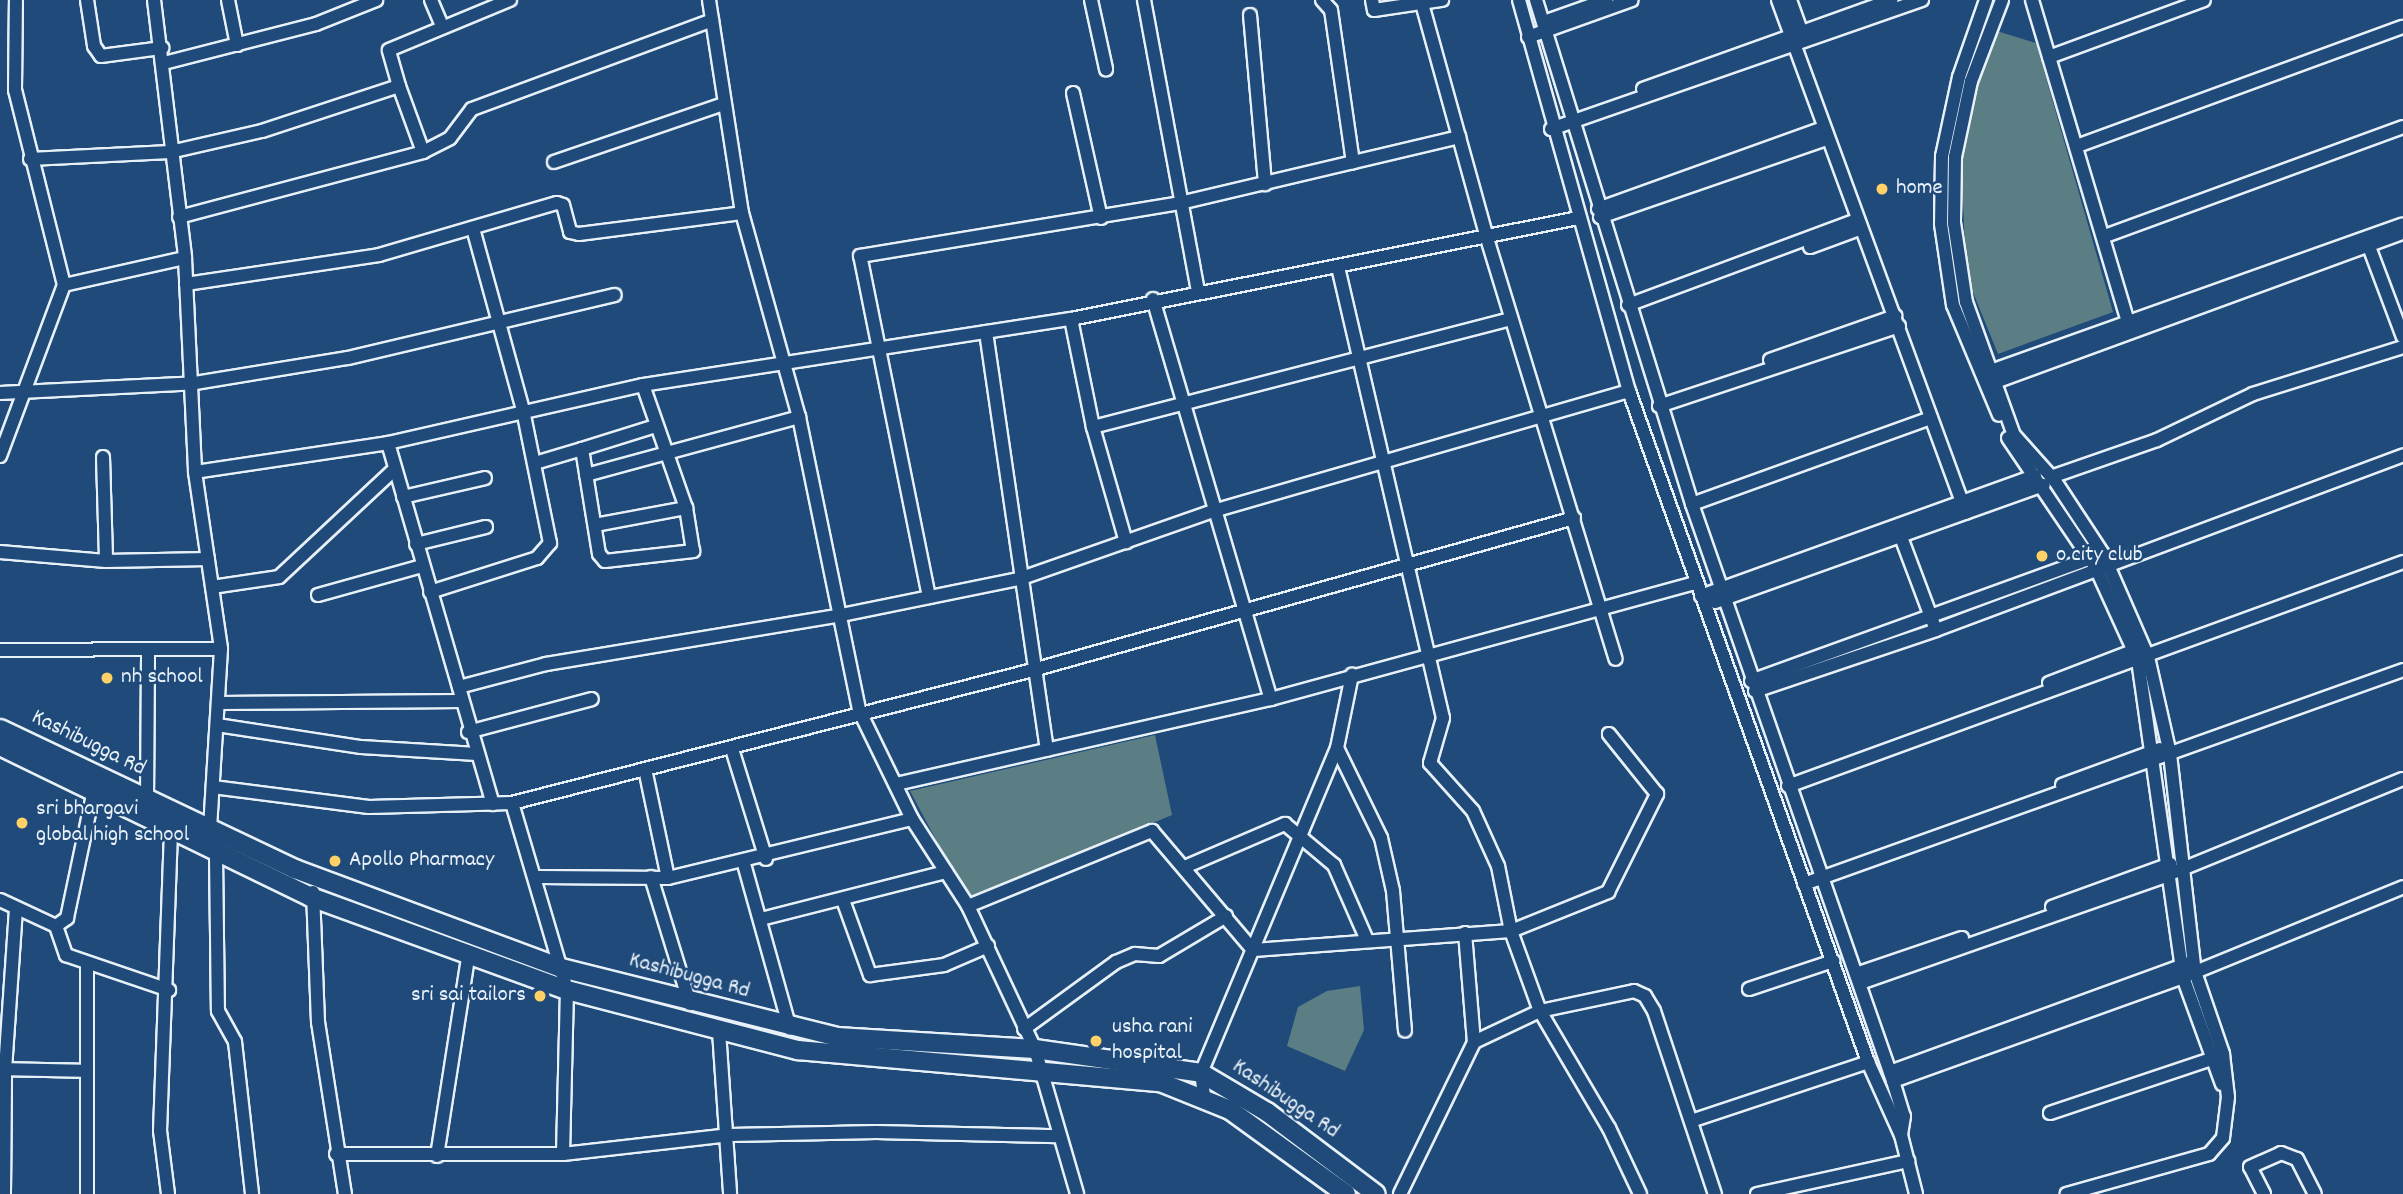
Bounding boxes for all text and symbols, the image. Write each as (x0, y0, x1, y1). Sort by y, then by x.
place label: home (1896, 175, 1943, 203)
marker: home (1874, 181, 1890, 197)
place label: o city club (2056, 542, 2143, 570)
marker: o city club (2034, 548, 2050, 564)
place label: nh school (121, 664, 203, 692)
marker: nh school (99, 670, 115, 686)
street label: Kashibugga Rd (26, 704, 150, 784)
place label: sri bhargavi global high school (36, 796, 189, 850)
marker: sri bhargavi global high school (14, 815, 30, 831)
place label: Apollo Pharmacy (349, 847, 494, 875)
marker: Apollo Pharmacy (327, 853, 343, 869)
street label: Kashibugga Rd (626, 948, 752, 1006)
place label: sri sai tailors (411, 982, 526, 1010)
marker: sri sai tailors (532, 988, 548, 1004)
place label: usha rani hospital (1112, 1014, 1192, 1068)
marker: usha rani hospital (1086, 1031, 1106, 1051)
street label: Kashibugga Rd (1226, 1054, 1344, 1146)

